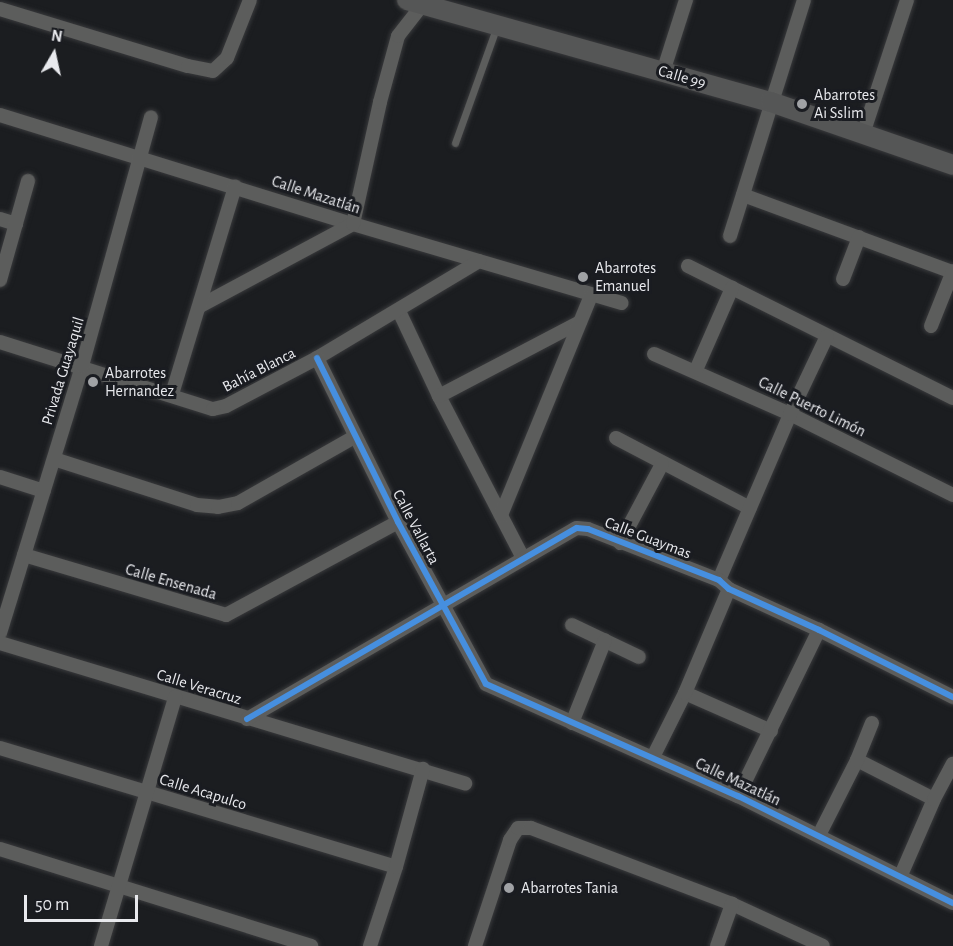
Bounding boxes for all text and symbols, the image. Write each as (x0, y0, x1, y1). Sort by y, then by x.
north arrow (24, 24, 84, 84)
text: N (50, 27, 64, 45)
street label: Calle 99 (656, 61, 708, 93)
place label: Abarrotes Ai Sslim (814, 85, 875, 123)
marker: Abarrotes Ai Sslim (795, 97, 809, 111)
street label: Calle Mazatlán (269, 172, 363, 218)
place label: Abarrotes Emanuel (595, 258, 656, 296)
marker: Abarrotes Emanuel (576, 270, 590, 284)
street label: Privada Guayaquil (37, 315, 89, 427)
street label: Bahía Blanca (219, 343, 299, 397)
place label: Abarrotes Hernandez (105, 363, 174, 401)
street label: Calle Puerto Limón (755, 373, 869, 441)
marker: Abarrotes Hernandez (86, 375, 100, 389)
street label: Calle Vallarta (388, 486, 444, 568)
street label: Calle Guaymas (602, 513, 694, 563)
street label: Calle Ensenada (123, 560, 219, 604)
street label: Calle Veracruz (154, 665, 244, 709)
street label: Calle Mazatlán (692, 754, 784, 810)
street label: Calle Acapulco (157, 770, 249, 814)
place label: Abarrotes Tania (521, 878, 618, 898)
marker: Abarrotes Tania (502, 881, 516, 895)
scale bar (27, 883, 141, 921)
text: 50 m (35, 896, 69, 914)

